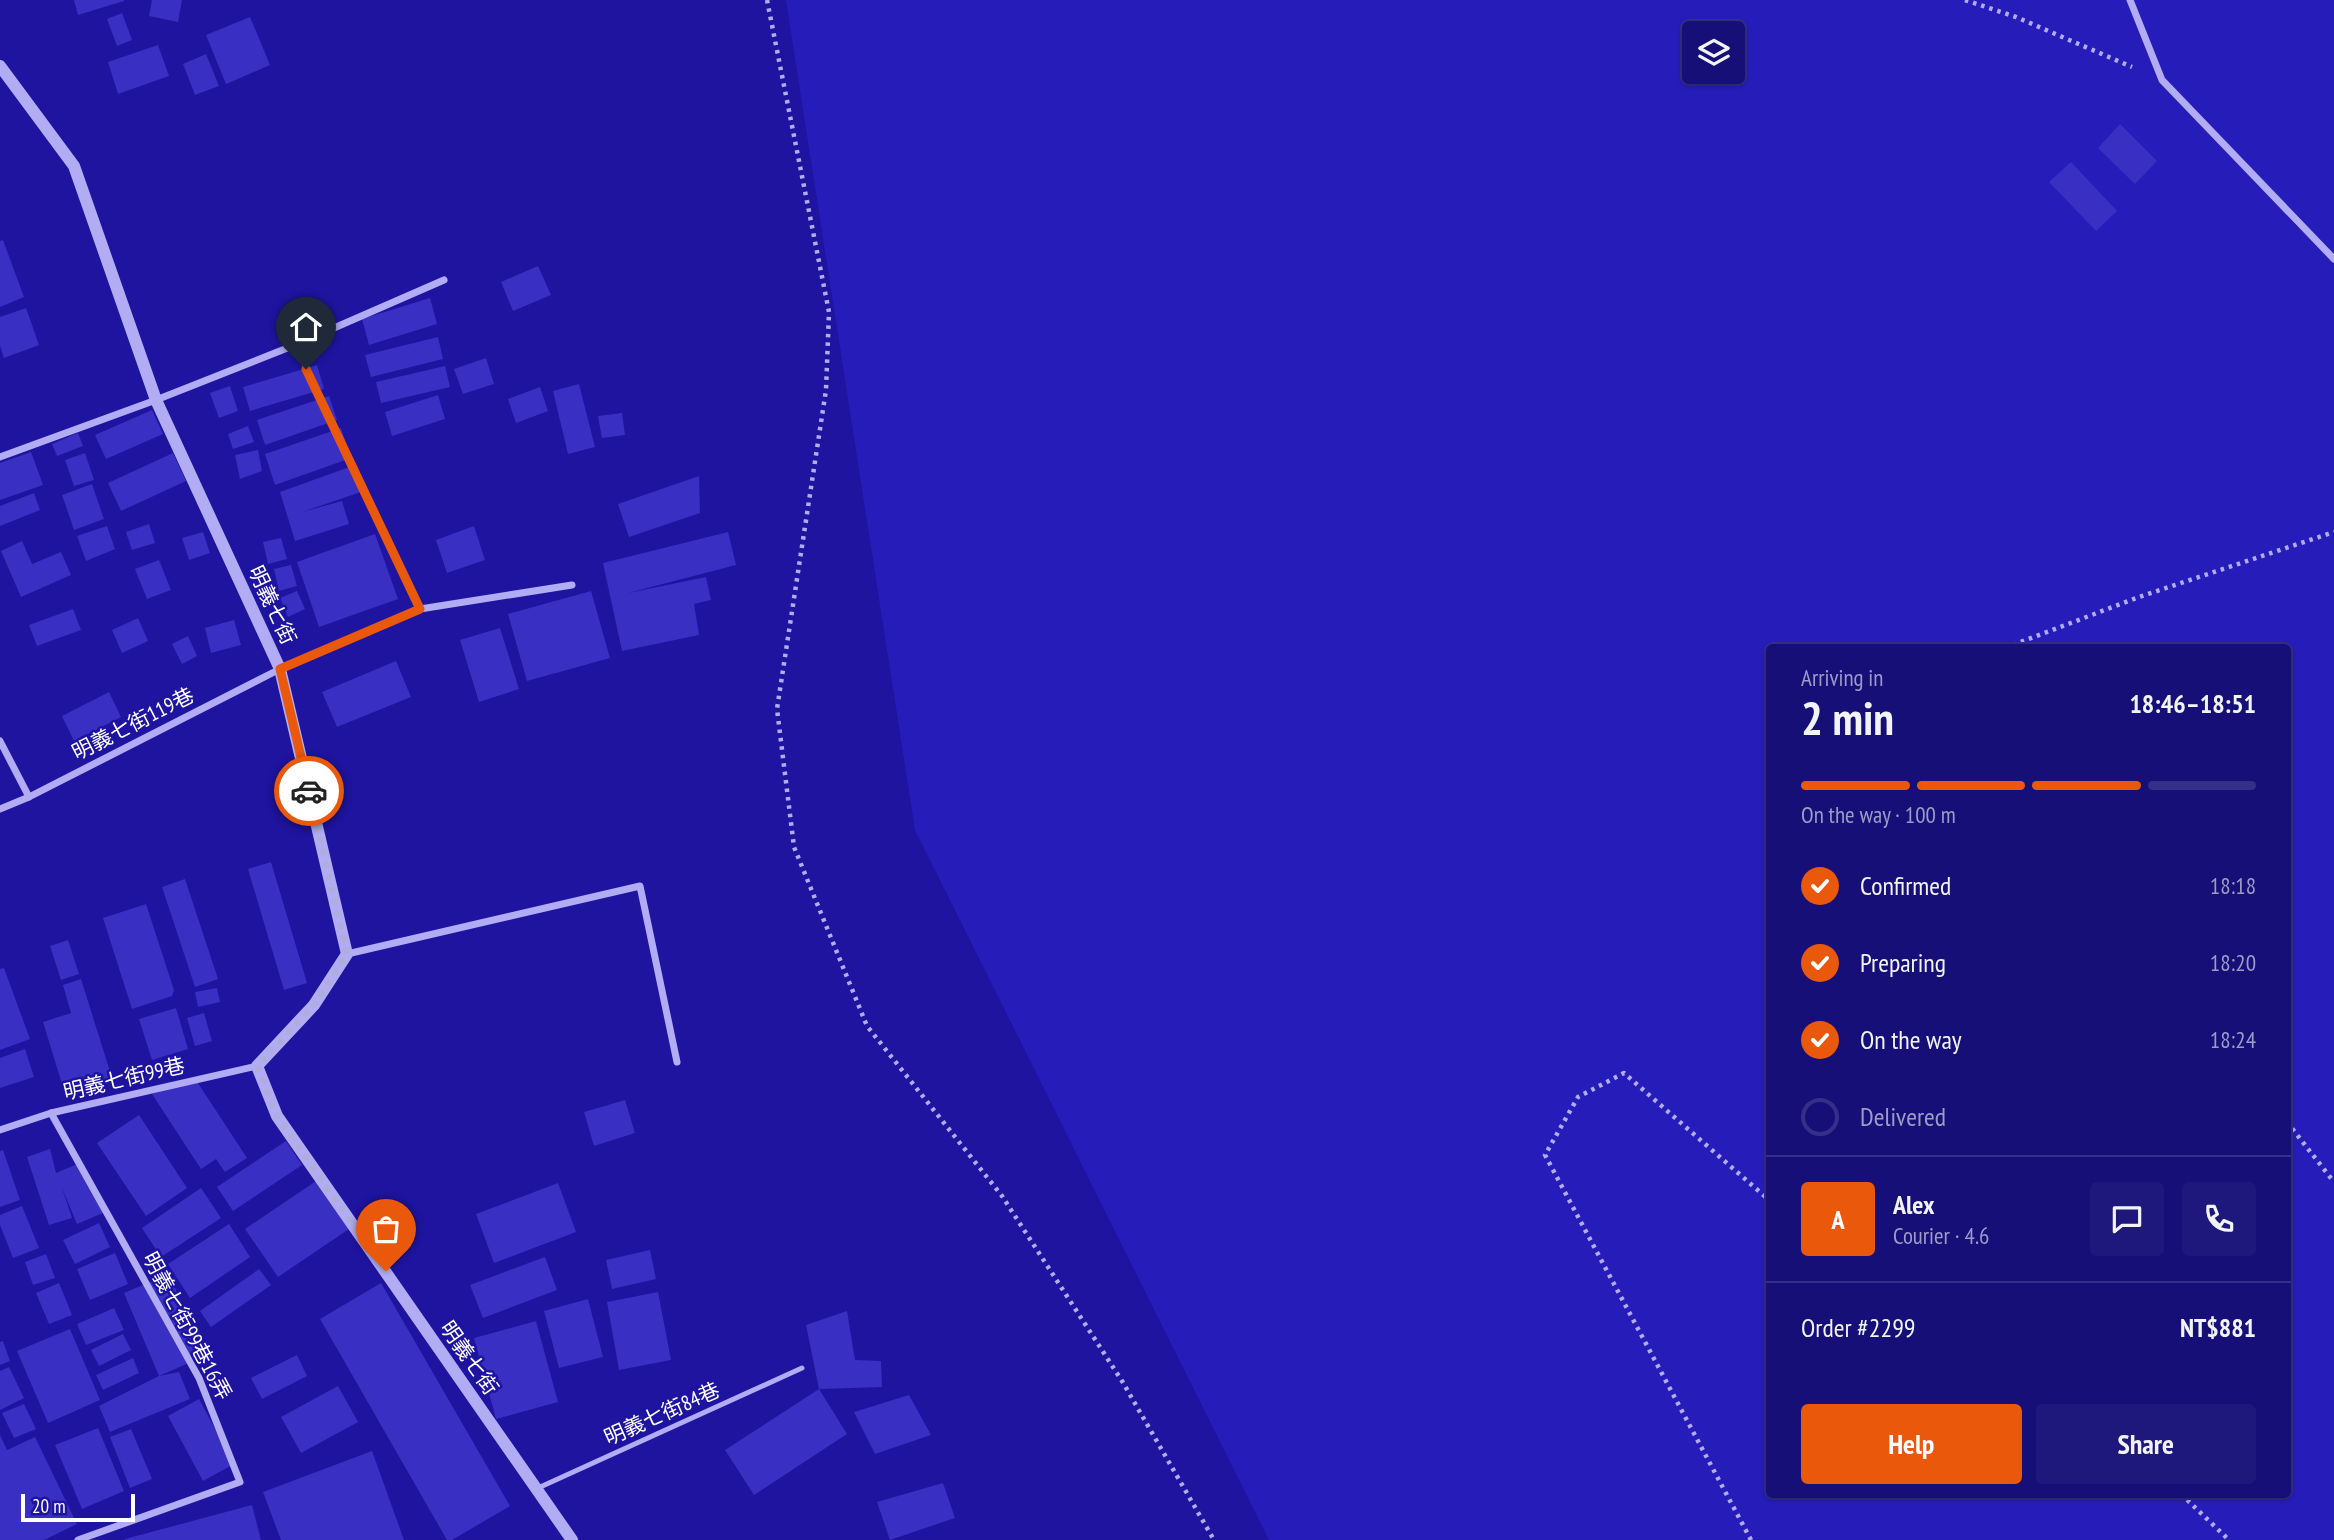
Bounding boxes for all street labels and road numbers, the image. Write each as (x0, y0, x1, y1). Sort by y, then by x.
street label: 明義七街 (242, 561, 302, 649)
street label: 明義七街119巷 (67, 681, 198, 766)
street label: 明義七街99巷 (60, 1051, 187, 1106)
street label: 明義七街99巷16弄 (137, 1247, 238, 1404)
street label: 明義七街 (434, 1316, 505, 1400)
street label: 明義七街84巷 (600, 1376, 724, 1451)

